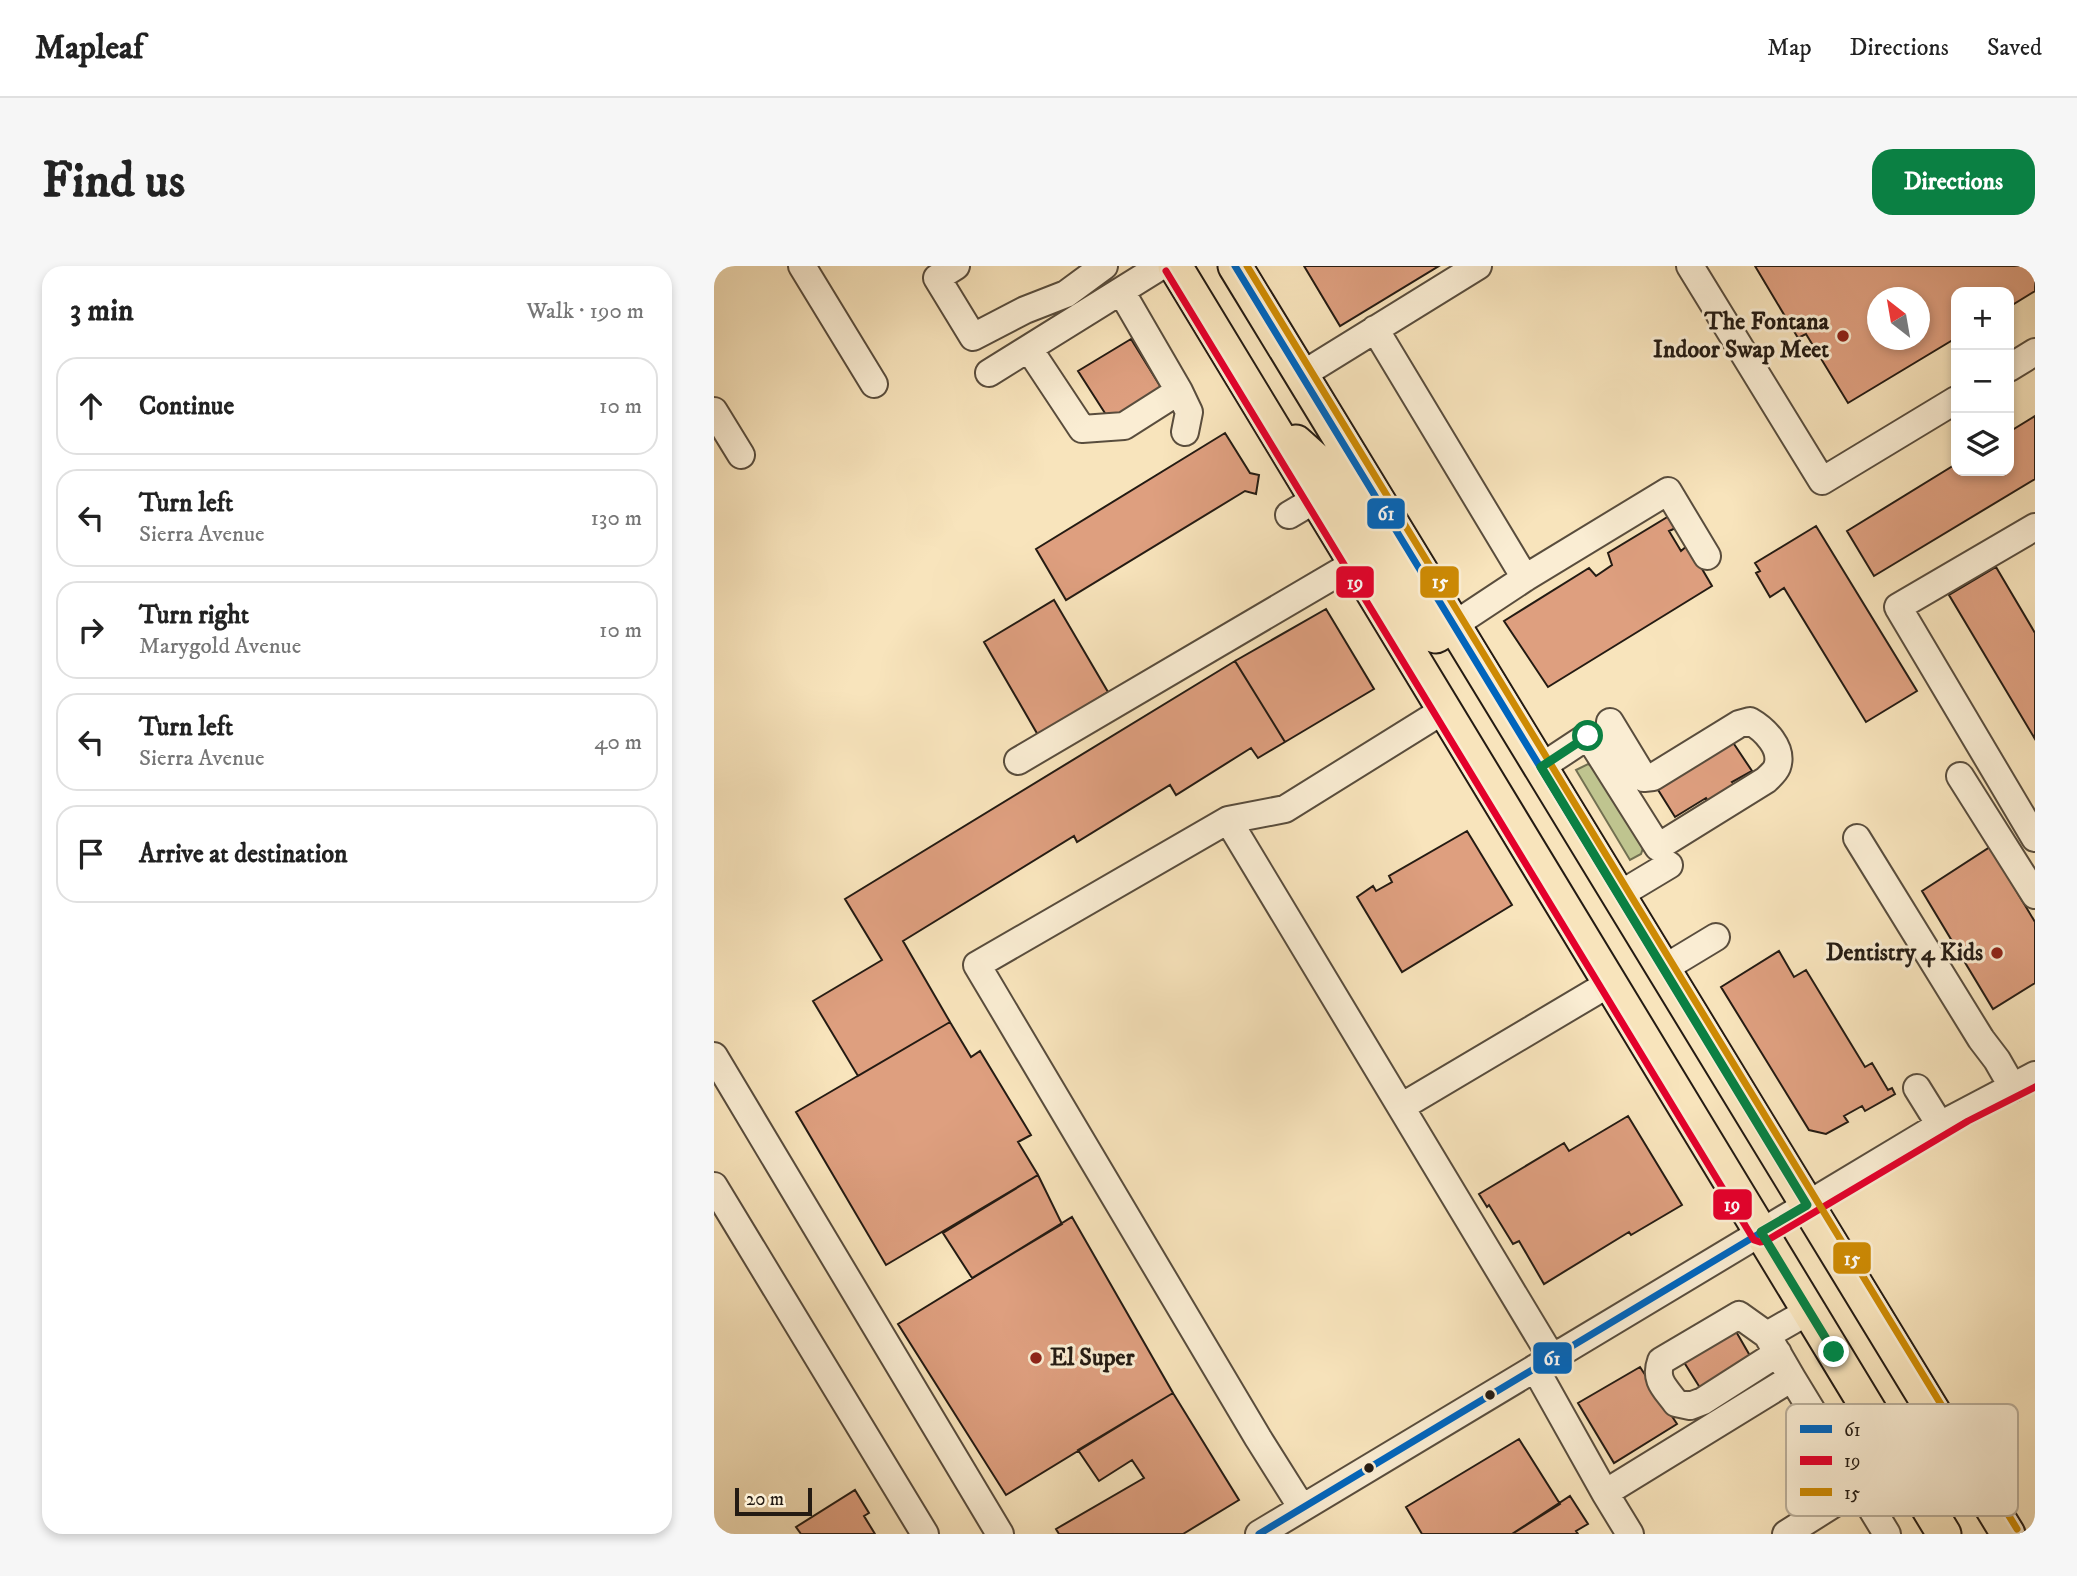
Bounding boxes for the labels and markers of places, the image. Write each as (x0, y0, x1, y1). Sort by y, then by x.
place label: The Fontana Indoor Swap Meet (1653, 307, 1830, 365)
marker: The Fontana Indoor Swap Meet (1835, 328, 1851, 344)
place label: Dentistry 4 Kids (1826, 938, 1983, 968)
marker: Dentistry 4 Kids (1989, 945, 2005, 961)
place label: El Super (1050, 1343, 1136, 1373)
marker: El Super (1028, 1350, 1044, 1366)
unlabelled marker (1483, 1388, 1497, 1402)
unlabelled marker (1362, 1461, 1376, 1475)

